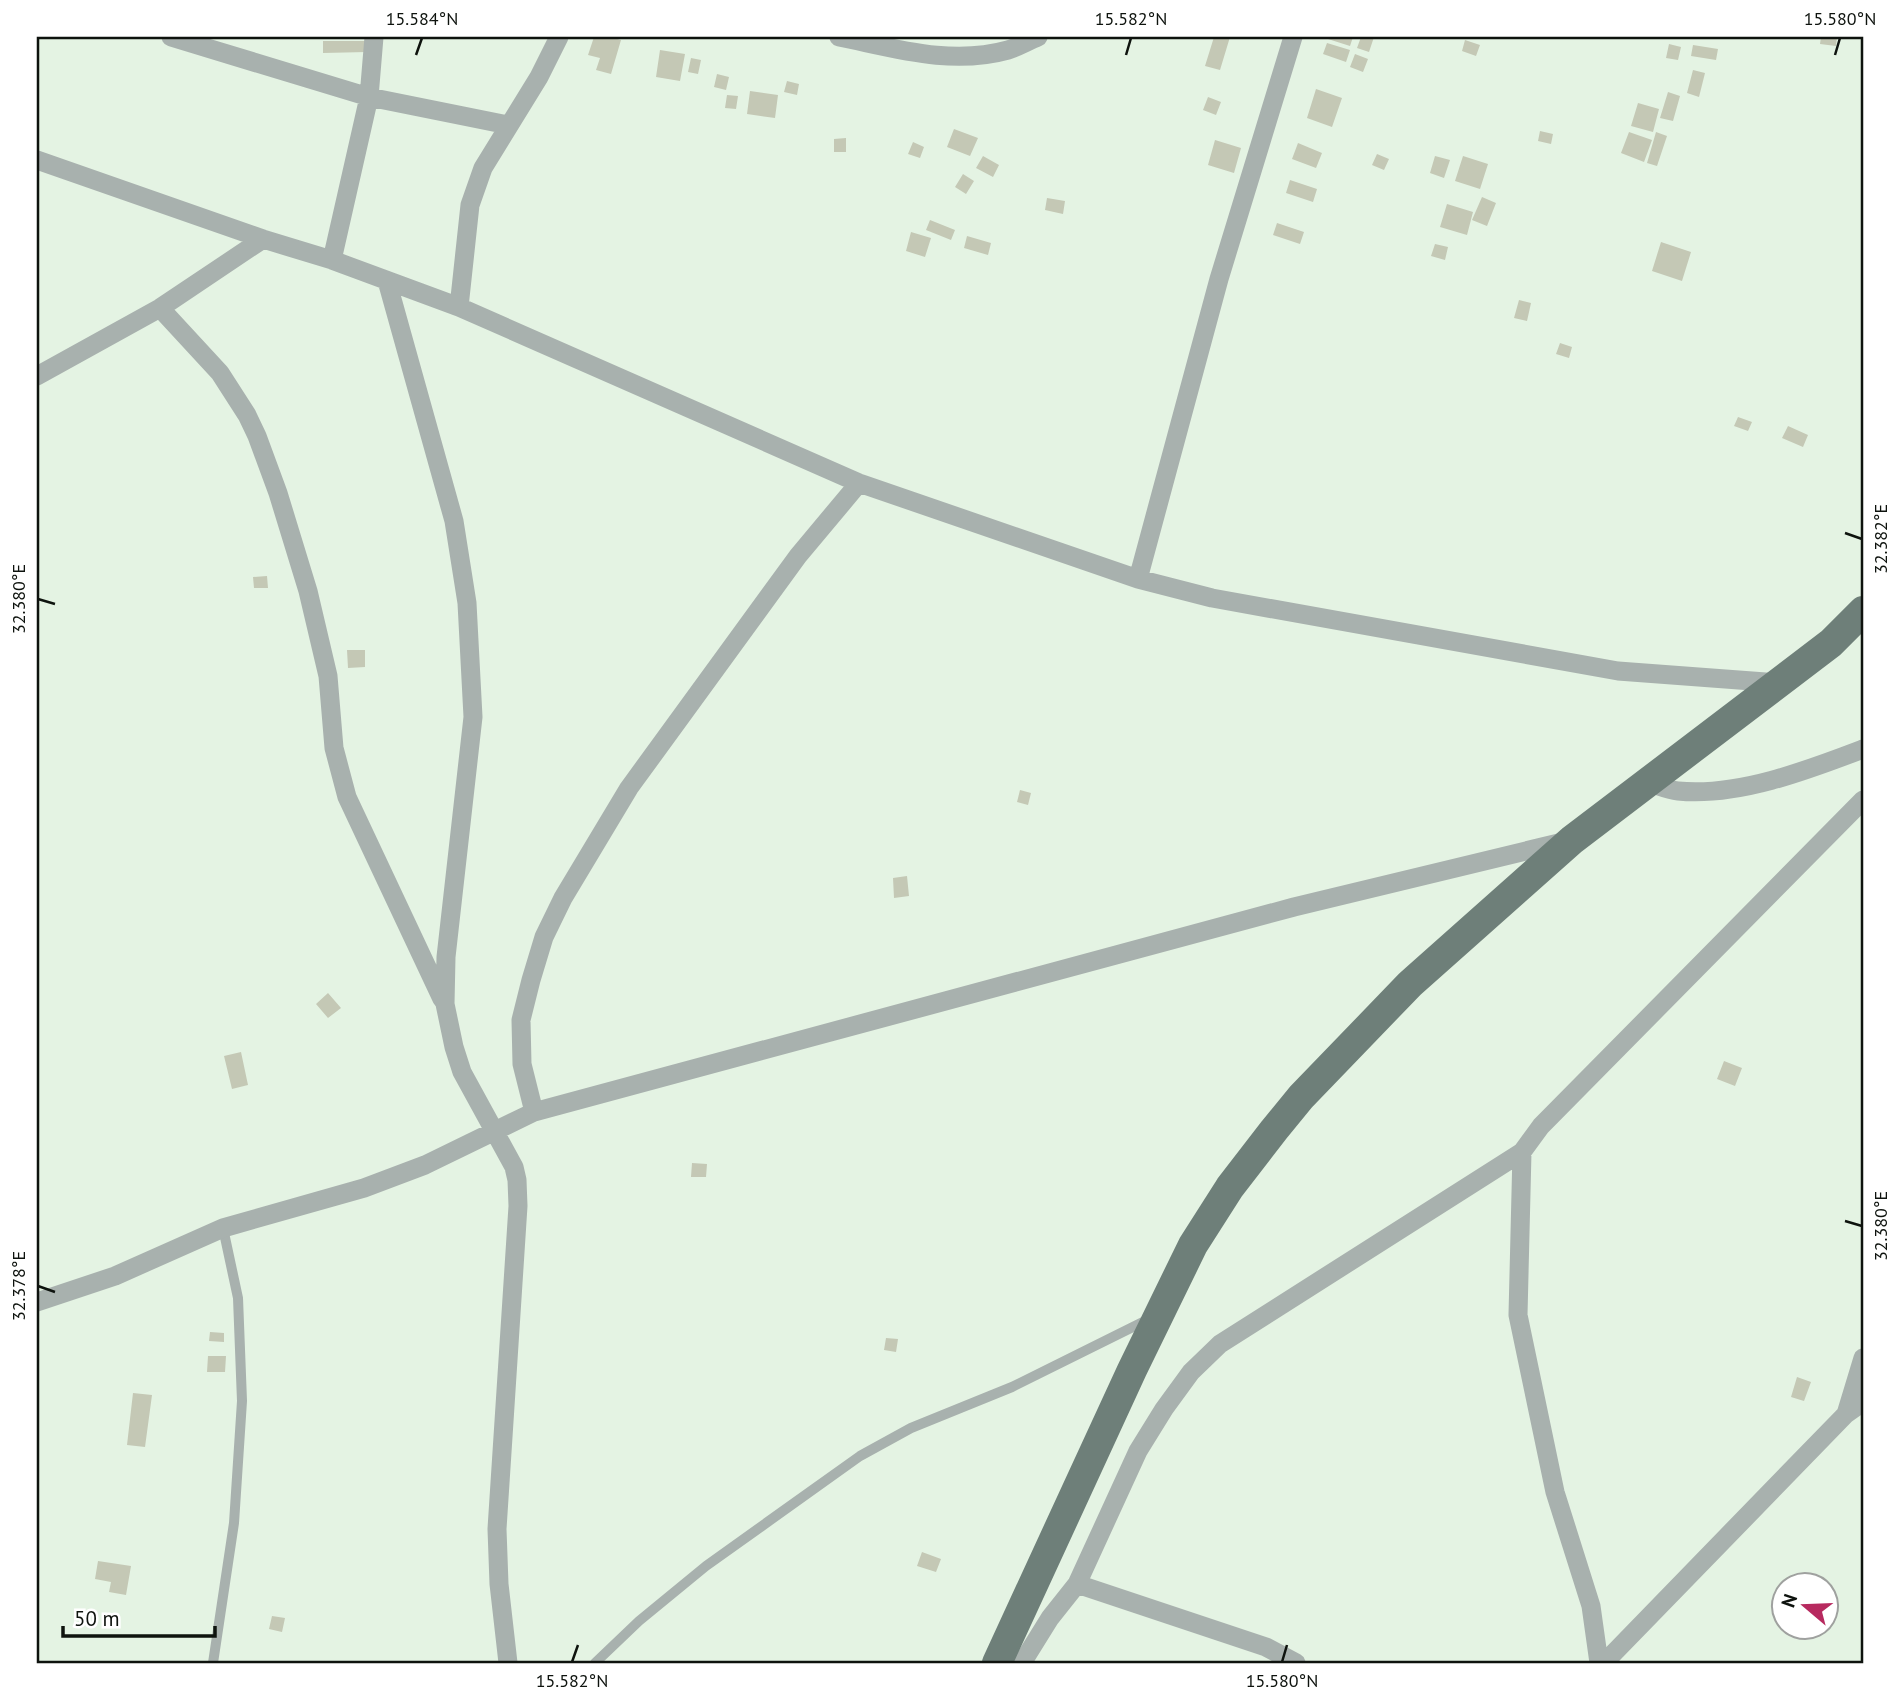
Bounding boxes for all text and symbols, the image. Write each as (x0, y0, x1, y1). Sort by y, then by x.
text: 15.584°N (386, 7, 458, 30)
text: 15.582°N (1095, 7, 1167, 30)
text: 15.580°N (1804, 7, 1876, 30)
text: 32.382°E (1869, 504, 1892, 574)
text: 32.380°E (7, 564, 30, 634)
text: 32.380°E (1869, 1191, 1892, 1261)
text: 32.378°E (7, 1251, 30, 1321)
north arrow (1770, 1570, 1840, 1640)
text: N (1776, 1591, 1802, 1610)
scale bar (63, 1595, 215, 1639)
text: 50 m (74, 1605, 120, 1632)
text: 15.582°N (536, 1669, 608, 1692)
text: 15.580°N (1246, 1669, 1318, 1692)

